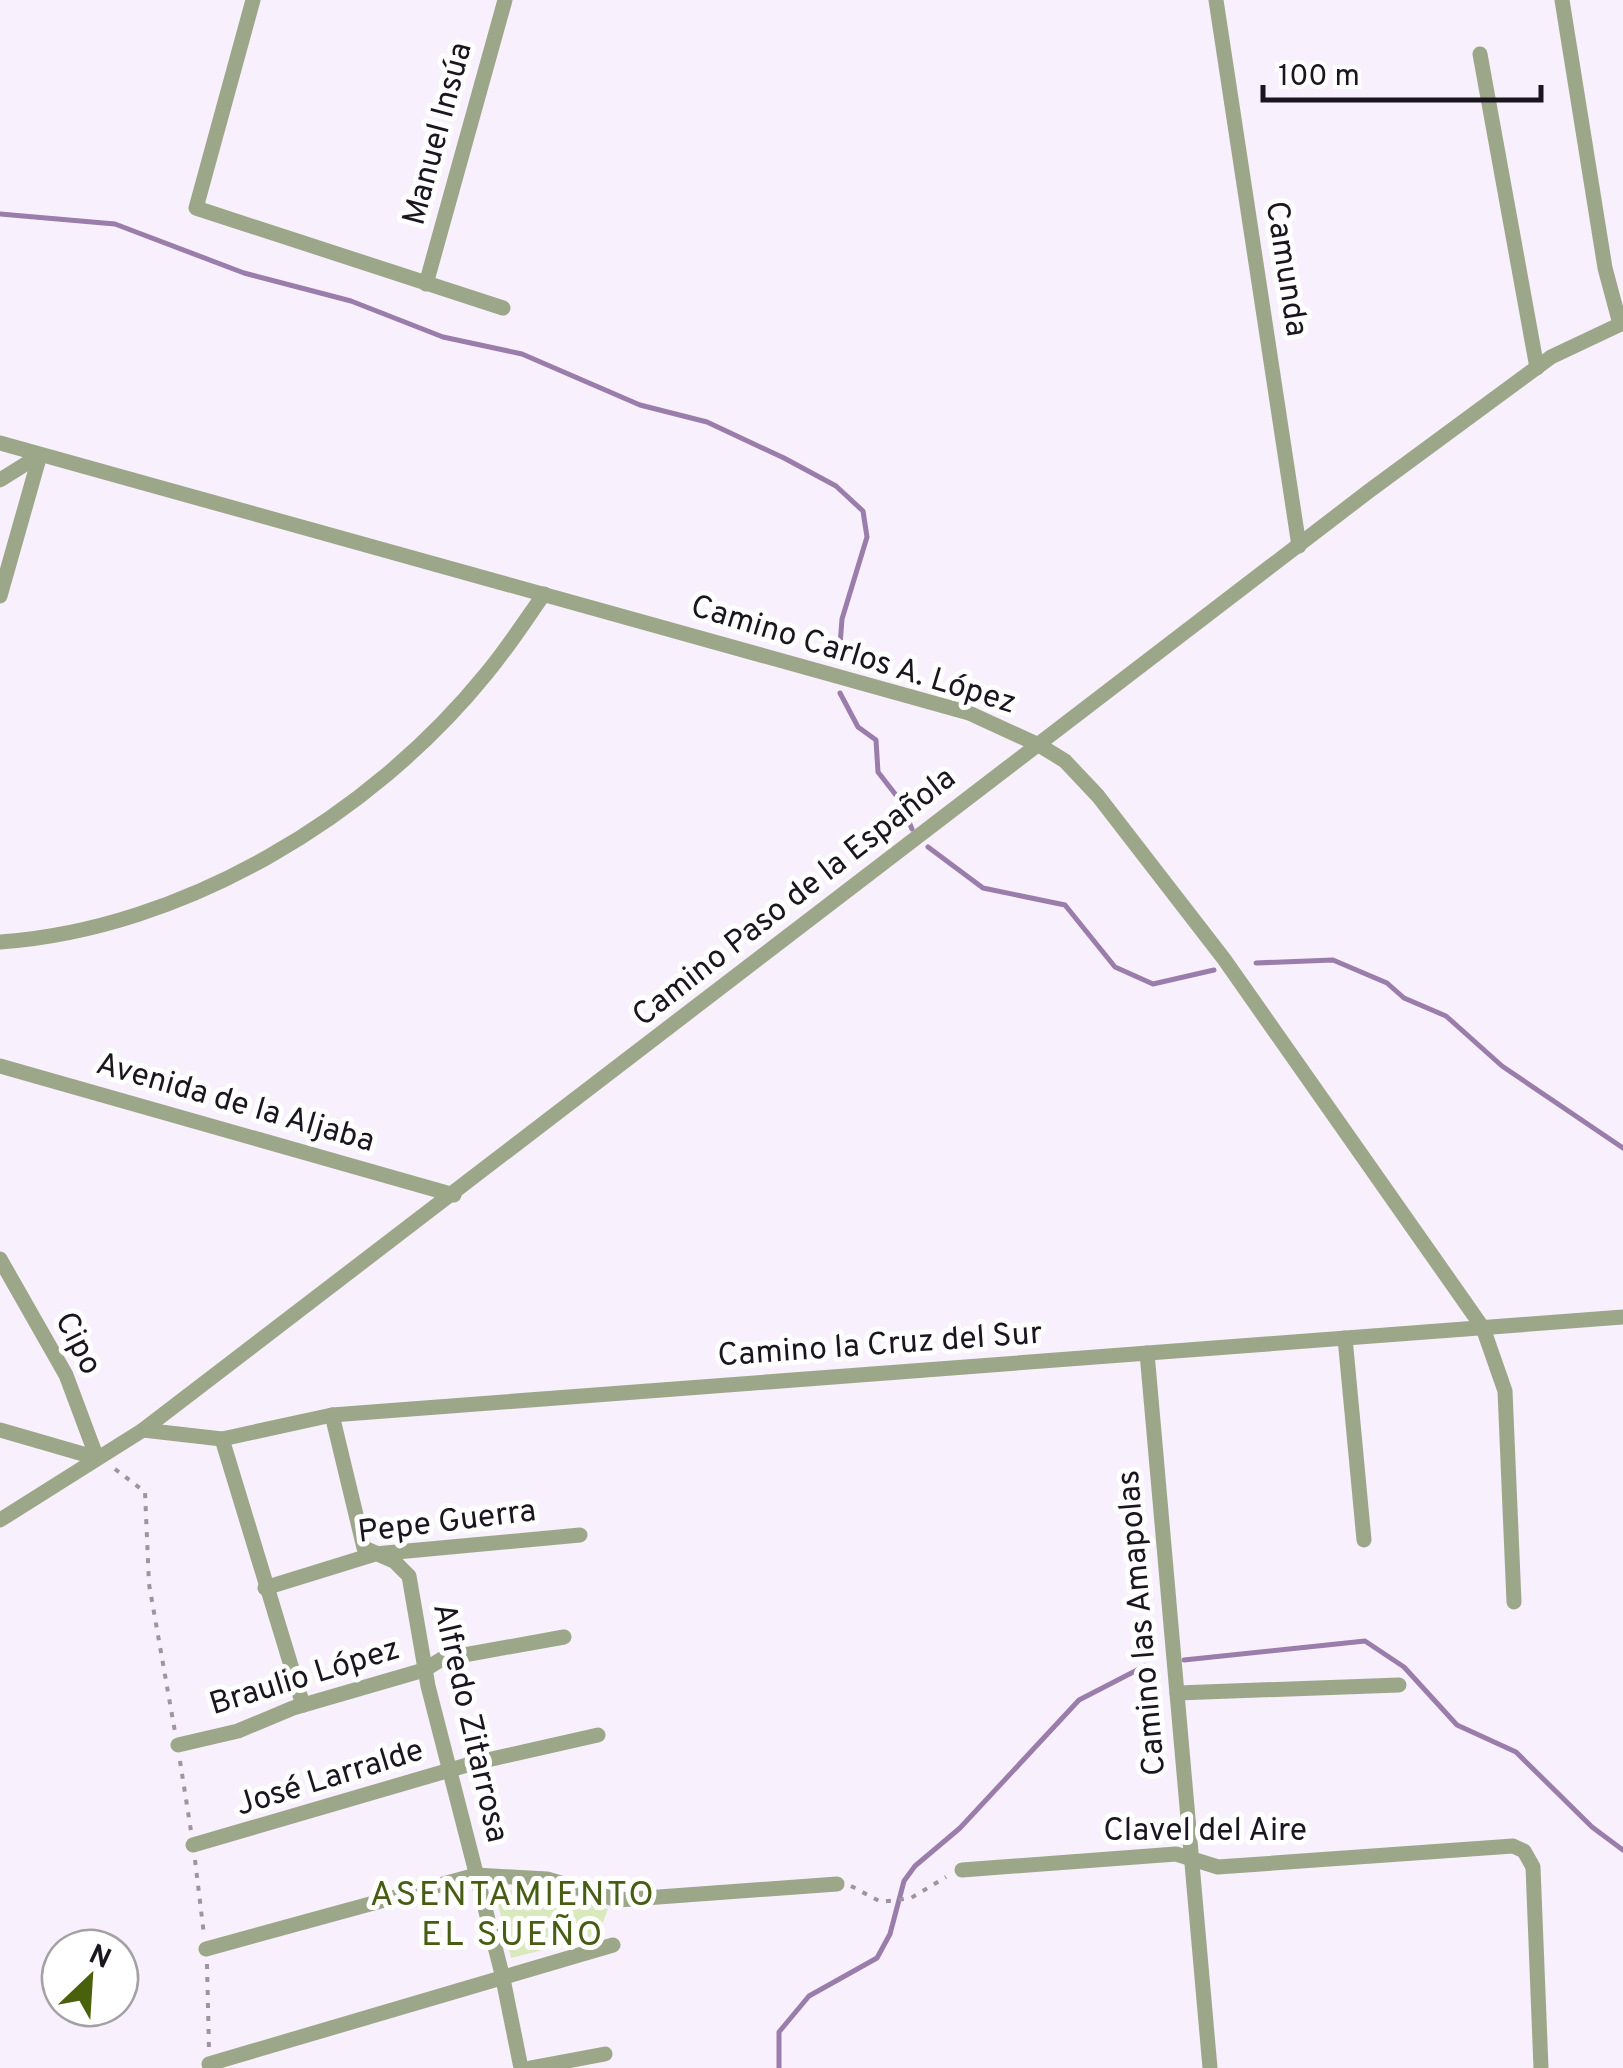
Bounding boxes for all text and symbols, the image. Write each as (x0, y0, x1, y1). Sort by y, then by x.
street label: Manuel Insúa (395, 38, 483, 230)
scale bar (1263, 40, 1540, 102)
text: 100 m (1278, 59, 1360, 96)
street label: Camunda (1255, 198, 1315, 340)
street label: Camino Carlos A. López (685, 587, 1021, 725)
street label: Camino Paso de la Española (625, 759, 965, 1037)
street label: Avenida de la Aljaba (91, 1045, 379, 1163)
street label: Cipo (44, 1306, 110, 1382)
street label: Camino la Cruz del Sur (716, 1315, 1044, 1377)
street label: Camino las Amapolas (1110, 1469, 1176, 1777)
street label: Pepe Guerra (355, 1492, 539, 1554)
street label: Alfredo Zitarrosa (422, 1599, 516, 1847)
street label: Braulio López (205, 1630, 405, 1726)
street label: José Larralde (231, 1732, 429, 1826)
street label: Clavel del Aire (1103, 1812, 1307, 1852)
district label: ASENTAMIENTO EL SUEÑO (370, 1874, 656, 1958)
north arrow (40, 1928, 140, 2028)
text: N (83, 1937, 116, 1979)

